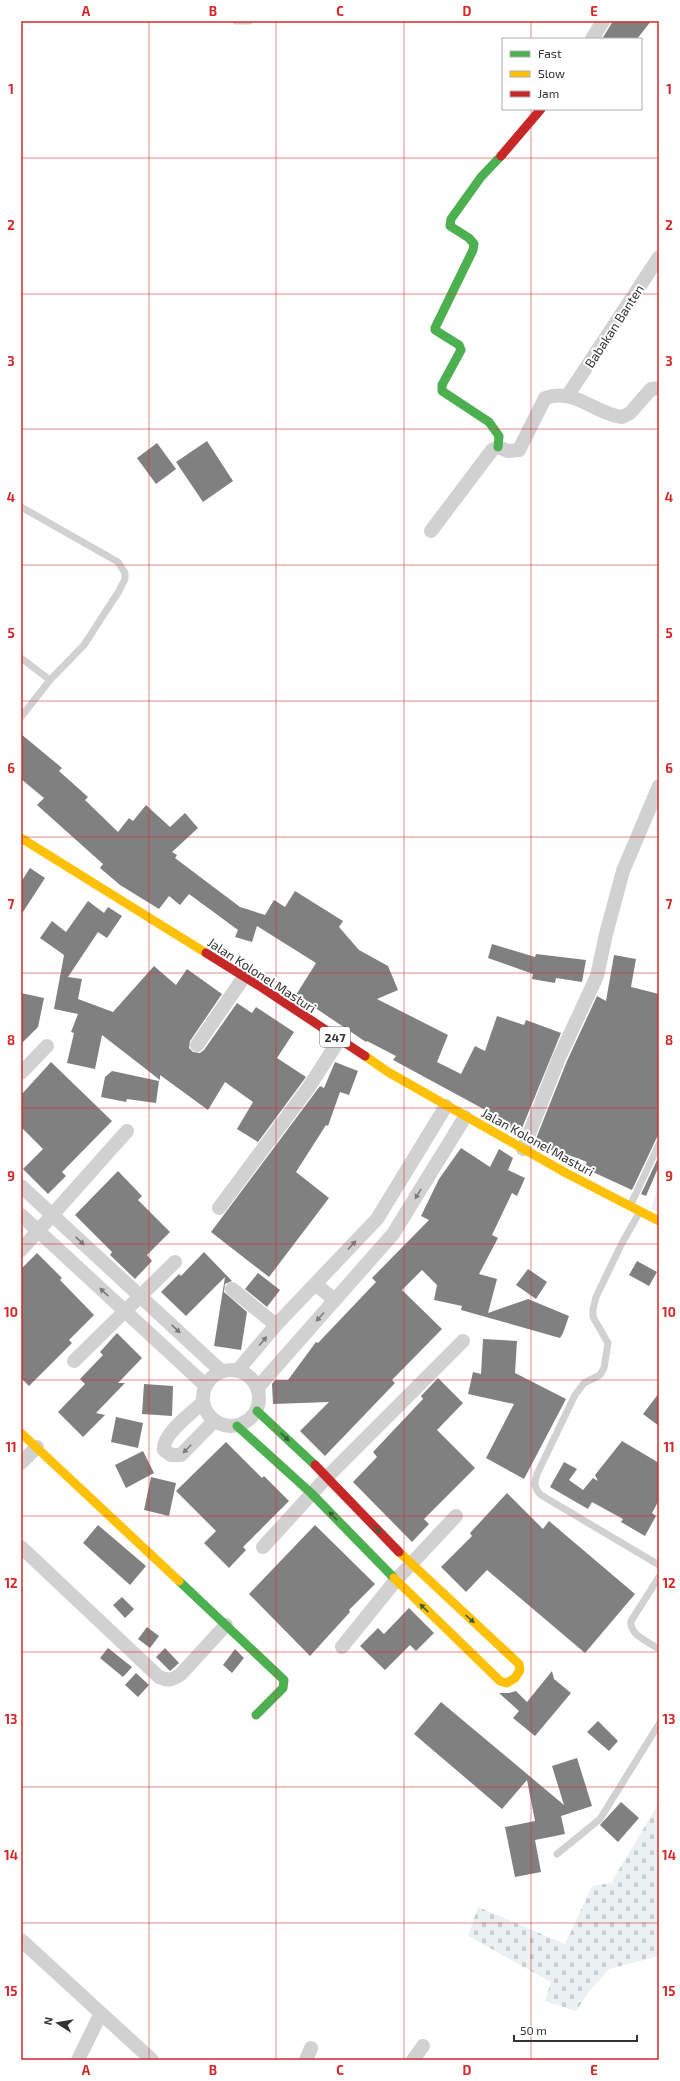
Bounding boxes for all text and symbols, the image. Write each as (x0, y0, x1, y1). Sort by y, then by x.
text: A (82, 3, 91, 19)
text: B (209, 3, 217, 19)
text: C (336, 3, 344, 19)
text: D (463, 3, 472, 19)
text: E (590, 3, 598, 19)
legend (502, 38, 642, 110)
text: Fast (538, 46, 562, 60)
text: Slow (538, 66, 565, 80)
text: 1 (8, 81, 14, 97)
text: 1 (666, 81, 672, 97)
text: Jam (538, 86, 559, 100)
text: 2 (7, 217, 15, 233)
text: 2 (665, 217, 673, 233)
street label: Babakan Banten (581, 281, 647, 371)
text: 3 (7, 353, 15, 369)
text: 3 (665, 353, 673, 369)
text: 4 (7, 489, 15, 505)
text: 4 (665, 489, 673, 505)
text: 5 (7, 625, 15, 641)
text: 5 (665, 625, 673, 641)
text: 6 (7, 760, 15, 776)
text: 6 (665, 760, 673, 776)
text: 7 (8, 896, 15, 912)
text: 7 (666, 896, 673, 912)
street label: Jalan Kolonel Masturi (205, 934, 319, 1016)
road number: 247 (320, 1027, 350, 1047)
text: 8 (7, 1032, 15, 1048)
text: 8 (665, 1032, 673, 1048)
street label: Jalan Kolonel Masturi (479, 1104, 597, 1180)
text: 9 (7, 1168, 15, 1184)
text: 9 (665, 1168, 673, 1184)
one-way arrow (414, 1188, 421, 1200)
one-way arrow (75, 1236, 86, 1245)
one-way arrow (347, 1240, 357, 1250)
one-way arrow (99, 1287, 109, 1297)
text: 10 (4, 1304, 18, 1320)
text: 10 (662, 1304, 676, 1320)
one-way arrow (315, 1312, 325, 1322)
one-way arrow (171, 1324, 181, 1334)
one-way arrow (259, 1335, 268, 1346)
one-way arrow (280, 1432, 290, 1442)
text: 11 (5, 1439, 17, 1455)
text: 11 (663, 1439, 675, 1455)
one-way arrow (182, 1444, 192, 1454)
one-way arrow (328, 1511, 337, 1521)
one-way arrow (372, 1524, 382, 1534)
text: 12 (4, 1575, 18, 1591)
text: 12 (662, 1575, 676, 1591)
one-way arrow (419, 1603, 429, 1613)
one-way arrow (465, 1615, 476, 1624)
text: 13 (5, 1711, 18, 1727)
text: 13 (663, 1711, 676, 1727)
text: 14 (4, 1847, 18, 1863)
text: 14 (662, 1847, 676, 1863)
text: 15 (5, 1983, 17, 1999)
text: 15 (663, 1983, 675, 1999)
north arrow (38, 2003, 78, 2043)
text: N (41, 2016, 55, 2026)
scale bar (514, 2017, 637, 2043)
text: 50 m (520, 2023, 547, 2037)
text: A (82, 2062, 91, 2078)
text: B (209, 2062, 217, 2078)
text: C (336, 2062, 344, 2078)
text: D (463, 2062, 472, 2078)
text: E (590, 2062, 598, 2078)

